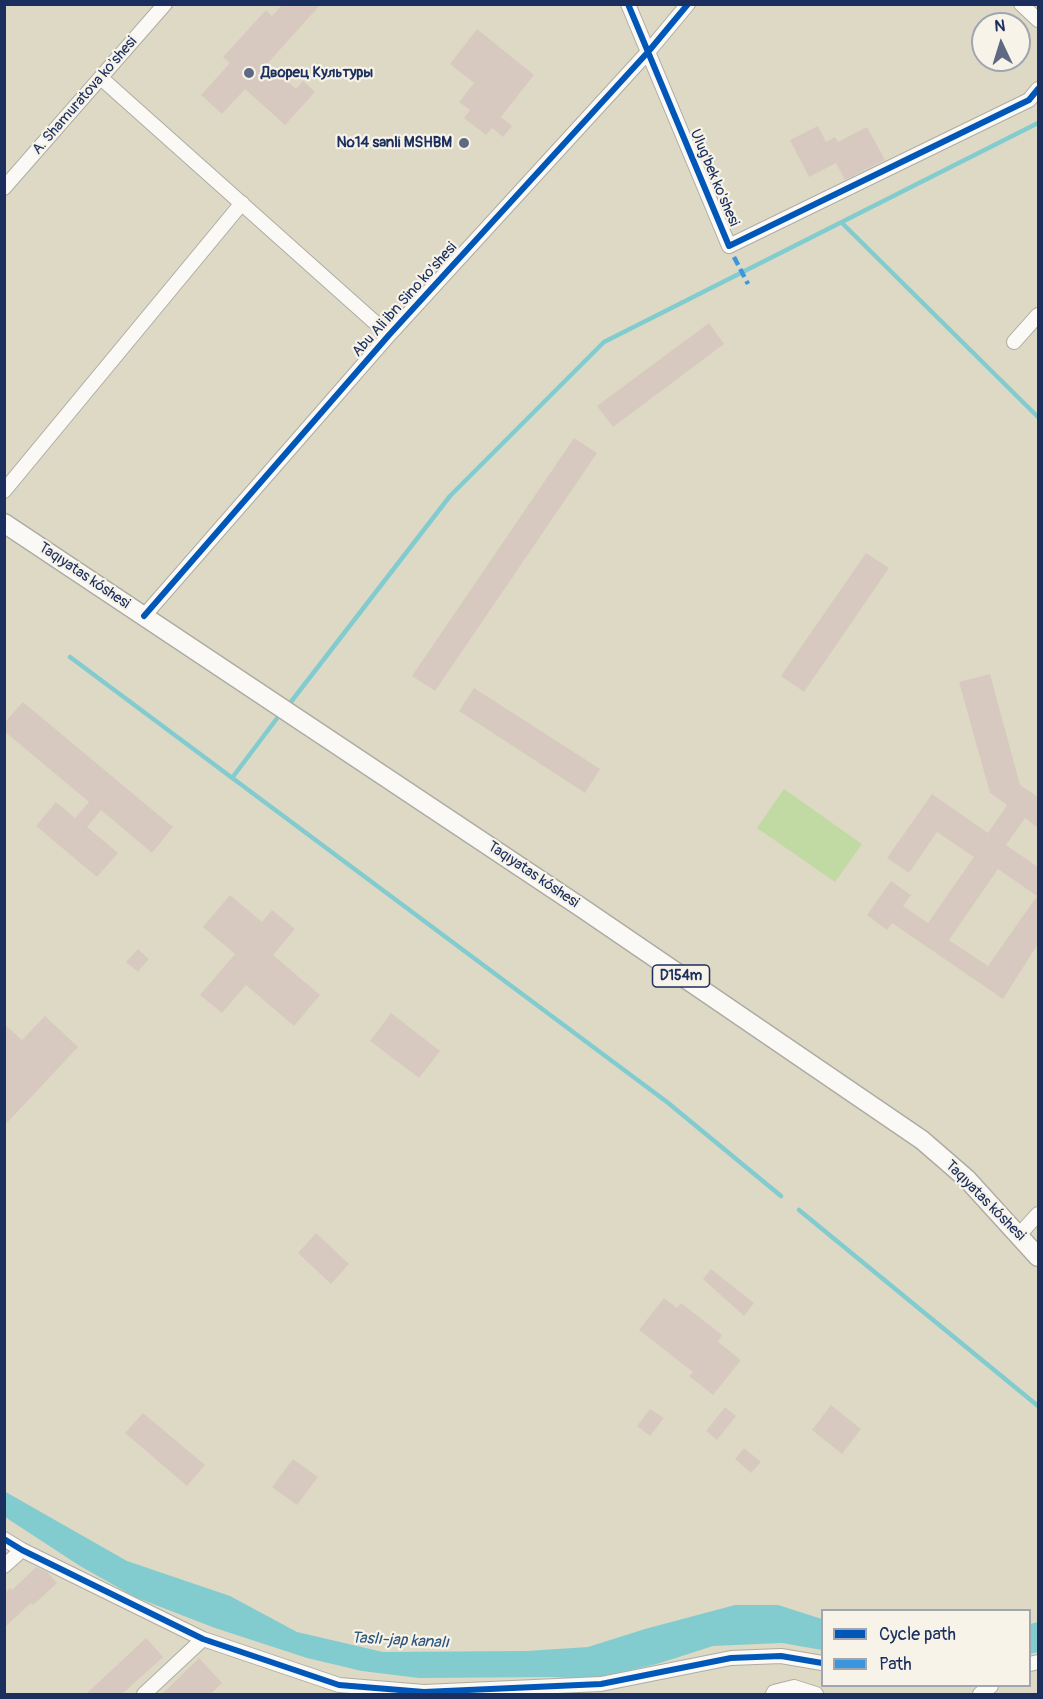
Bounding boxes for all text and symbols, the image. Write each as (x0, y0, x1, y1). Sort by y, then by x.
north arrow (971, 12, 1031, 72)
text: N (994, 16, 1006, 36)
street label: A. Shamuratova ko'shesi (29, 33, 141, 159)
place label: Дворец Культуры (261, 64, 373, 82)
marker: Дворец Культуры (242, 66, 256, 80)
street label: Ulug'bek ko'shesi (685, 127, 743, 229)
place label: №14 sanli MSHBM (336, 134, 452, 152)
marker: №14 sanli MSHBM (457, 136, 471, 150)
street label: Abu Ali ibn Sino ko'shesi (349, 239, 461, 361)
street label: Taqıyatas kóshesi (35, 539, 133, 613)
street label: Taqıyatas kóshesi (484, 838, 582, 912)
road number: D154m (652, 965, 710, 987)
street label: Taqıyatas kóshesi (941, 1157, 1029, 1245)
legend (821, 1609, 1031, 1687)
text: Cycle path (879, 1623, 956, 1646)
water label: Taslı-jap kanalı (351, 1629, 449, 1653)
text: Path (879, 1653, 912, 1676)

